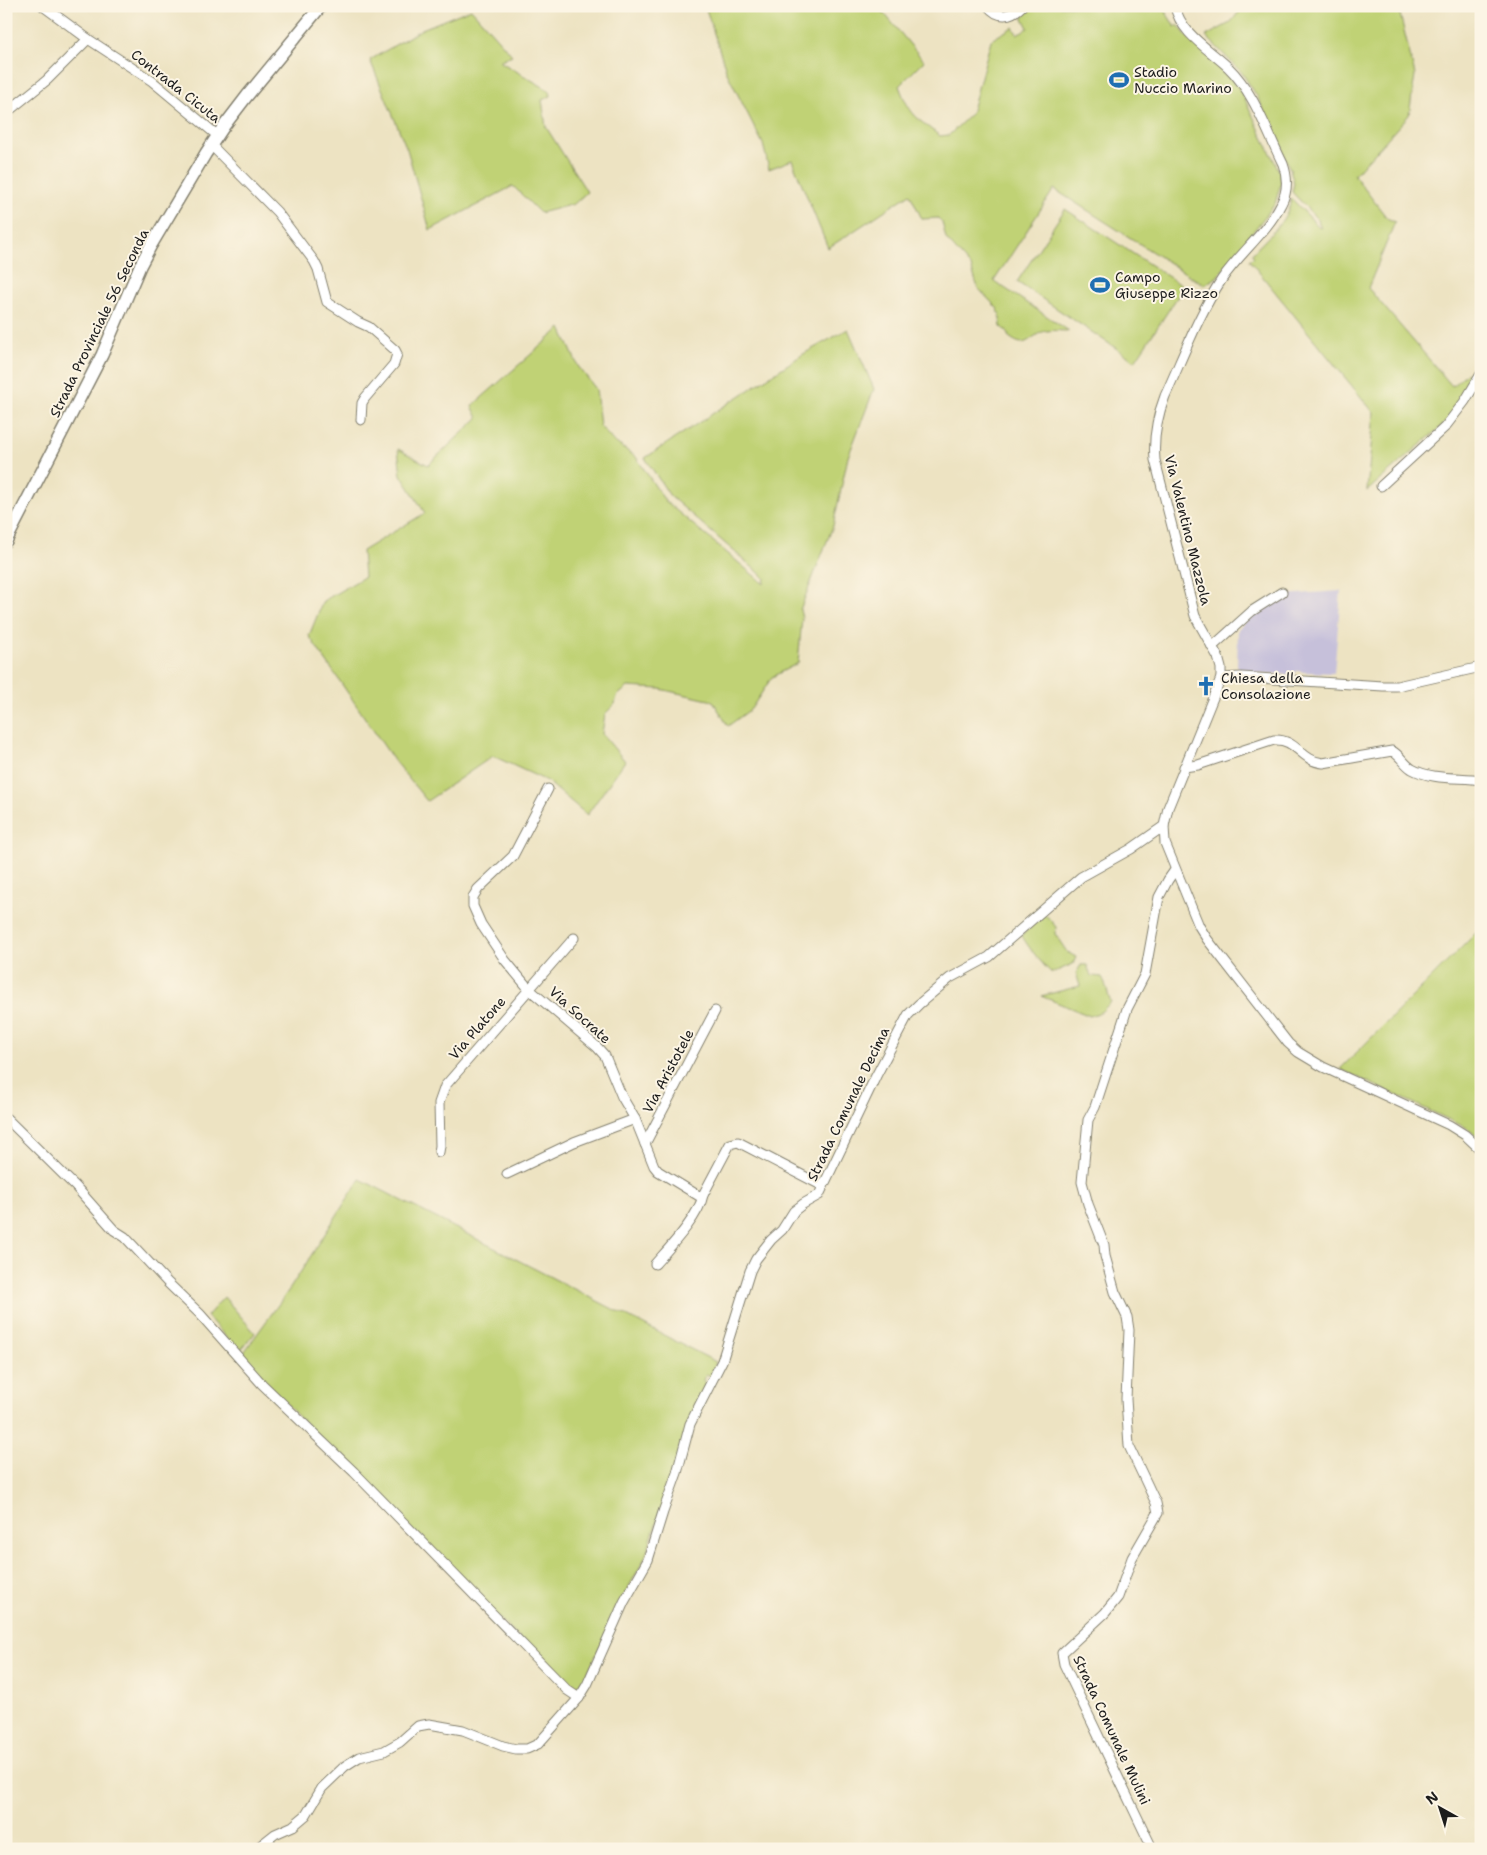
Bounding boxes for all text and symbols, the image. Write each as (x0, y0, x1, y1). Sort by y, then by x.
street label: Contrada Cicuta (127, 45, 225, 127)
place label: Stadio Nuccio Marino (1134, 63, 1232, 97)
sports icon: Stadio Nuccio Marino (1108, 69, 1130, 91)
street label: Strada Provinciale 56 Seconda (45, 225, 153, 420)
place label: Campo Giuseppe Rizzo (1115, 268, 1218, 302)
sports icon: Campo Giuseppe Rizzo (1089, 274, 1111, 296)
street label: Via Valentino Mazzola (1161, 453, 1216, 607)
place label: Chiesa della Consolazione (1221, 669, 1311, 703)
church icon: Chiesa della Consolazione (1195, 675, 1217, 697)
street label: Via Socrate (545, 982, 615, 1048)
street label: Via Platone (445, 993, 509, 1063)
street label: Strada Comunale Decima (803, 1024, 893, 1184)
street label: Via Aristotele (638, 1026, 698, 1116)
street label: Strada Comunale Mulini (1069, 1652, 1155, 1808)
north arrow (1414, 1782, 1464, 1832)
text: N (1422, 1787, 1442, 1808)

